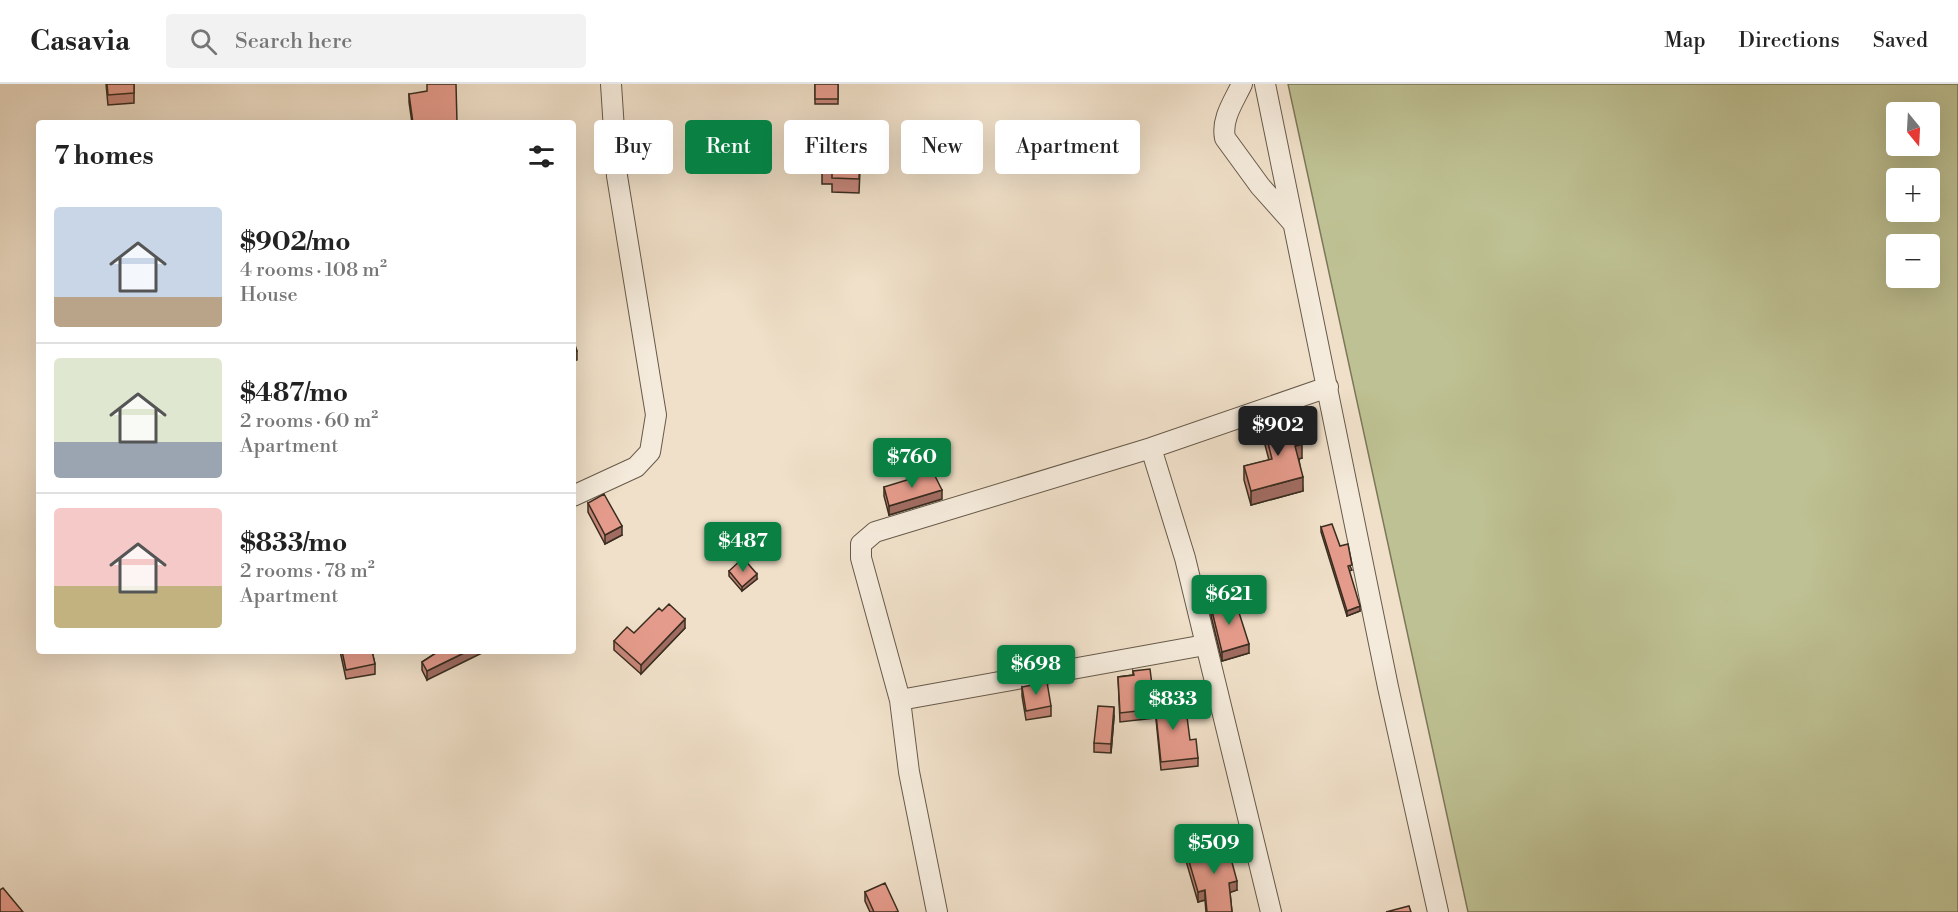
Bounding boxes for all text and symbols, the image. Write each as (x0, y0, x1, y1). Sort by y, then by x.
search box (166, 14, 586, 68)
text: Casavia (30, 24, 130, 59)
icon: search (187, 25, 220, 58)
text: Search here (235, 28, 352, 55)
text: Map (1664, 28, 1706, 54)
text: Directions (1739, 28, 1840, 54)
text: Saved (1873, 28, 1928, 54)
north arrow (1886, 102, 1940, 156)
map controls (1886, 102, 1940, 288)
chip: Buy (594, 120, 673, 174)
chip: Rent (685, 120, 772, 174)
chip: Filters (784, 120, 889, 174)
chip: New (901, 120, 983, 174)
chip: Apartment (995, 120, 1140, 174)
text: 7 homes (54, 140, 154, 172)
icon: filters (525, 140, 558, 173)
button: + (1886, 168, 1940, 222)
text: $902/mo (240, 226, 351, 258)
icon: home (102, 231, 174, 303)
button: − (1886, 234, 1940, 288)
text: 4 rooms · 108 m² (240, 258, 387, 283)
text: House (240, 283, 298, 308)
text: $487/mo (240, 377, 348, 409)
icon: home (102, 382, 174, 454)
pin: $902 (1242, 406, 1314, 457)
text: 2 rooms · 60 m² (240, 409, 378, 434)
text: $902 (1252, 413, 1304, 438)
text: Apartment (240, 434, 338, 459)
pin: $760 (876, 438, 948, 489)
text: $760 (887, 445, 937, 470)
pin: $487 (707, 522, 779, 573)
text: $833/mo (240, 527, 347, 559)
text: $487 (718, 529, 768, 554)
icon: home (102, 532, 174, 604)
text: 2 rooms · 78 m² (240, 559, 375, 584)
pin: $621 (1193, 575, 1265, 626)
text: $621 (1206, 582, 1252, 607)
text: Apartment (240, 584, 338, 609)
pin: $698 (1000, 645, 1072, 696)
text: $698 (1011, 652, 1061, 677)
pin: $833 (1137, 680, 1209, 731)
text: $833 (1149, 687, 1197, 712)
pin: $509 (1178, 824, 1250, 875)
text: $509 (1188, 831, 1240, 856)

